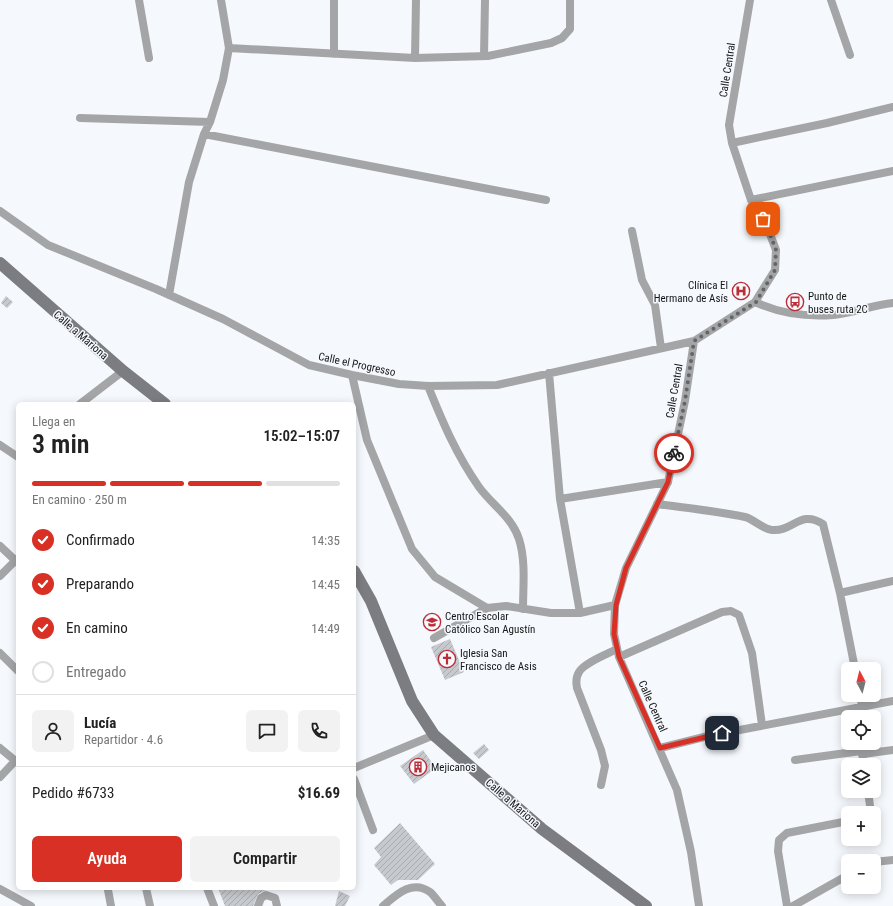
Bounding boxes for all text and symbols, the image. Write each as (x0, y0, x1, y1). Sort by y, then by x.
street label: Calle Central (717, 42, 738, 98)
pin (746, 202, 780, 236)
icon: bag (752, 208, 774, 230)
place label: Clínica El Hermano de Asís (654, 279, 728, 305)
hospital icon: Clínica El Hermano de Asís (731, 281, 751, 301)
place label: Punto de buses ruta 2C (808, 290, 868, 316)
bus stop icon: Punto de buses ruta 2C (785, 292, 805, 312)
street label: Calle a Mariona (51, 308, 110, 362)
street label: Calle el Progresso (317, 350, 397, 379)
street label: Calle Central (663, 363, 686, 419)
text: Llega en (32, 414, 75, 429)
text: 15:02–15:07 (263, 427, 340, 445)
text: 3 min (32, 429, 90, 459)
courier (654, 433, 694, 473)
icon: bike (663, 442, 685, 464)
text: En camino · 250 m (32, 492, 127, 507)
icon: check (32, 529, 54, 551)
text: Confirmado (66, 531, 135, 549)
text: 14:35 (311, 533, 340, 548)
icon: check (32, 573, 54, 595)
text: Preparando (66, 575, 134, 593)
text: 14:45 (311, 577, 340, 592)
place label: Centro Escolar Católico San Agustín (445, 610, 535, 636)
school or university icon: Centro Escolar Católico San Agustín (422, 612, 442, 632)
icon: check (32, 617, 54, 639)
text: En camino (66, 619, 128, 637)
text: 14:49 (311, 621, 340, 636)
place label: Iglesia San Francisco de Asis (460, 647, 537, 673)
church icon: Iglesia San Francisco de Asis (437, 649, 457, 669)
north arrow (841, 662, 881, 702)
map controls (841, 662, 881, 894)
text: Entregado (66, 663, 126, 681)
street label: Calle Central (635, 678, 670, 734)
button: person (32, 710, 74, 752)
button: chat (246, 710, 288, 752)
button: phone (298, 710, 340, 752)
button: locate (841, 710, 881, 750)
text: Lucía (84, 714, 116, 732)
pin (705, 716, 739, 750)
icon: home (711, 722, 733, 744)
text: Repartidor · 4.6 (84, 732, 163, 747)
building icon: Mejicanos (408, 757, 428, 777)
button: layers (841, 758, 881, 798)
place label: Mejicanos (431, 761, 476, 774)
street label: Calle a Mariona (483, 776, 542, 830)
text: Pedido #6733 (32, 784, 114, 802)
text: $16.69 (298, 784, 340, 802)
button: + (841, 806, 881, 846)
button: Ayuda (32, 836, 182, 882)
button: Compartir (190, 836, 340, 882)
button: − (841, 854, 881, 894)

